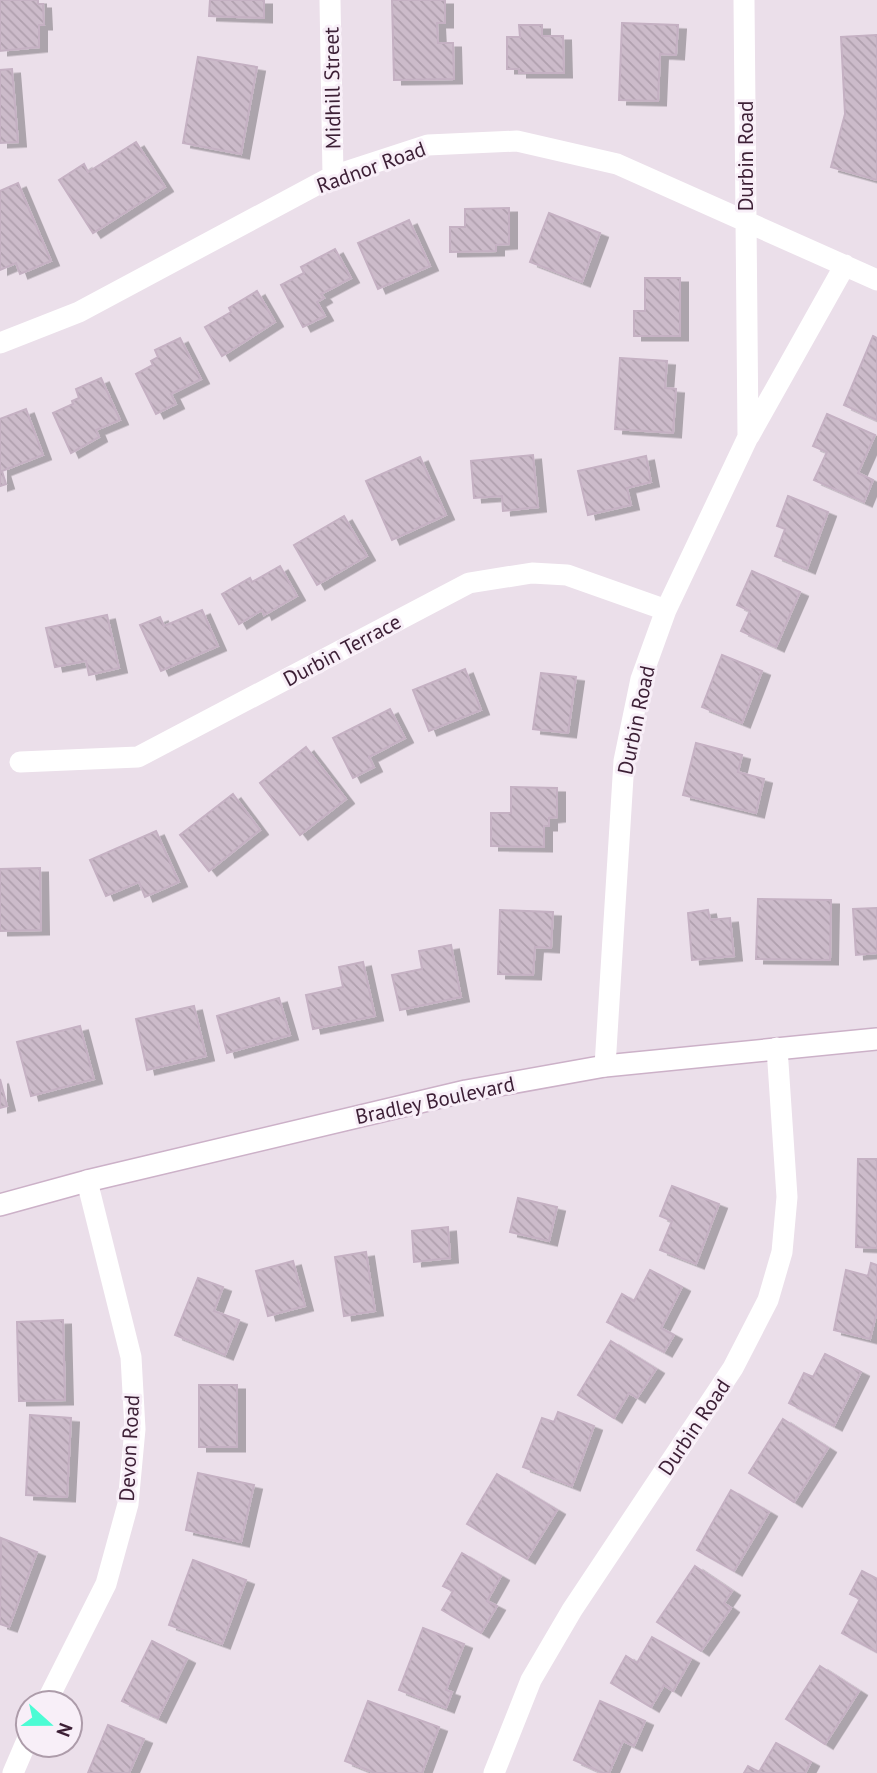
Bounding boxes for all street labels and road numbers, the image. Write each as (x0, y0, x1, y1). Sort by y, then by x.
street label: Midhill Street (317, 27, 347, 149)
street label: Durbin Road (732, 101, 759, 211)
street label: Radnor Road (313, 135, 429, 199)
street label: Durbin Terrace (278, 608, 406, 692)
street label: Durbin Road (611, 663, 661, 777)
street label: Bradley Boulevard (353, 1070, 517, 1130)
street label: Durbin Road (652, 1374, 736, 1480)
street label: Devon Road (113, 1394, 145, 1502)

